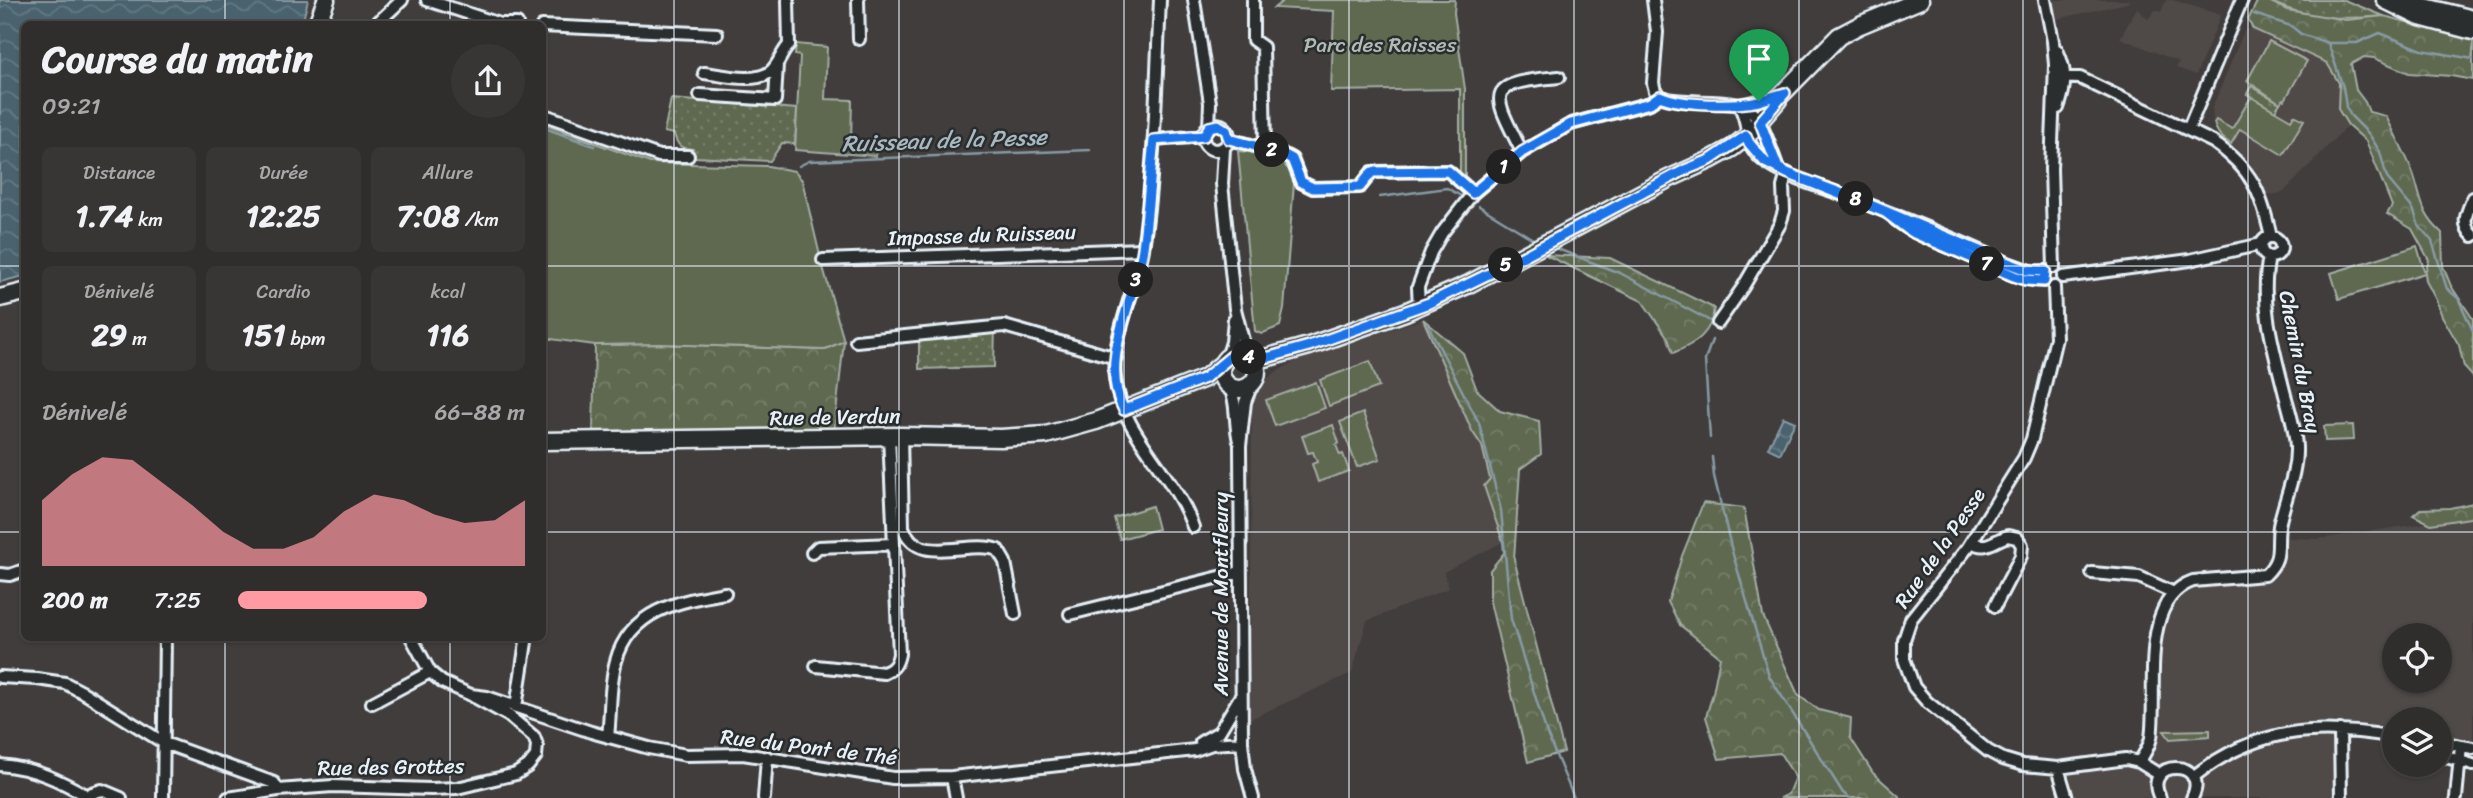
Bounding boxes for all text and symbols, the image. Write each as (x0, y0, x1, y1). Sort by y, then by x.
text: Course du matin (42, 26, 313, 93)
park label: Parc des Raisses (1304, 26, 1457, 64)
pin (1729, 29, 1789, 101)
icon: arrive (1740, 40, 1778, 78)
button: share (451, 44, 525, 118)
text: 09:21 (42, 86, 101, 127)
water label: Ruisseau de la Pesse (841, 116, 1049, 165)
pin: 2 (1254, 132, 1290, 168)
text: 2 (1266, 133, 1277, 166)
pin: 1 (1486, 150, 1522, 184)
text: 1 (1499, 150, 1508, 183)
text: Distance (83, 156, 155, 189)
text: Durée (259, 156, 308, 189)
text: Allure (422, 156, 473, 189)
pin: 8 (1839, 182, 1874, 216)
text: 8 (1850, 182, 1861, 215)
text: 1.74 (75, 189, 133, 243)
text: 12:25 (246, 189, 321, 243)
text: 7:08 (397, 189, 460, 243)
text: km (133, 203, 163, 236)
text: /km (460, 203, 499, 236)
street label: Impasse du Ruisseau (886, 213, 1078, 257)
pin: 7 (1969, 246, 2004, 282)
pin: 5 (1488, 247, 1524, 282)
text: 7 (1981, 247, 1992, 280)
text: 5 (1500, 248, 1511, 281)
pin: 3 (1118, 262, 1154, 298)
text: 3 (1130, 263, 1141, 296)
text: Dénivelé (84, 275, 154, 308)
text: Cardio (257, 275, 310, 308)
text: kcal (431, 275, 465, 308)
street label: Chemin du Bray (2268, 287, 2332, 437)
text: 29 (92, 308, 127, 362)
text: 151 (241, 308, 286, 362)
text: 116 (426, 308, 469, 362)
text: m (127, 322, 147, 355)
text: bpm (286, 322, 326, 355)
pin: 4 (1232, 340, 1266, 374)
text: 4 (1243, 340, 1254, 373)
text: Dénivelé (42, 392, 127, 433)
text: 66–88 m (434, 392, 525, 433)
street label: Rue de Verdun (769, 397, 901, 437)
street label: Rue de la Pesse (1884, 479, 1996, 617)
street label: Avenue de Montfleury (1202, 492, 1240, 697)
text: 200 m (42, 580, 108, 621)
text: 7:25 (154, 580, 201, 621)
map controls (2382, 623, 2452, 777)
button: locate (2382, 623, 2452, 693)
button: layers (2382, 707, 2452, 777)
street label: Rue du Pont de Thé (719, 717, 900, 777)
street label: Rue des Grottes (317, 747, 465, 787)

